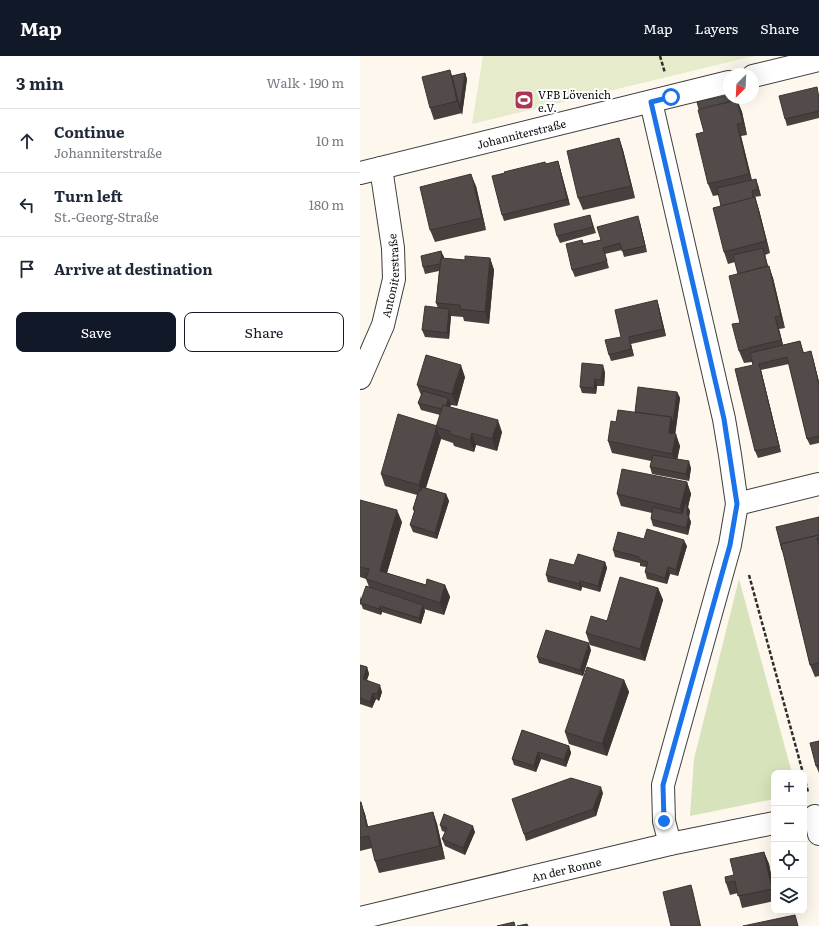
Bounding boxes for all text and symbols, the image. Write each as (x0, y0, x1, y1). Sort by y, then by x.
text: Map (20, 14, 62, 42)
text: Map (643, 18, 673, 38)
text: Layers (695, 18, 738, 38)
text: Share (760, 18, 799, 38)
north arrow (723, 68, 759, 104)
text: 3 min (16, 70, 64, 95)
text: Walk · 190 m (266, 73, 344, 92)
place label: VFB Lövenich e.V. (538, 86, 611, 115)
route start (662, 88, 680, 106)
sports icon: VFB Lövenich e.V. (513, 89, 535, 111)
street label: Johanniterstraße (475, 114, 568, 152)
text: Continue (54, 120, 124, 143)
icon: ahead (16, 130, 38, 152)
text: 10 m (316, 131, 344, 150)
text: Johanniterstraße (54, 143, 162, 162)
text: Turn left (54, 184, 123, 207)
icon: left (16, 194, 38, 216)
text: 180 m (309, 195, 344, 214)
text: St.-Georg-Straße (54, 207, 159, 226)
street label: Antoniterstraße (377, 232, 402, 319)
text: Arrive at destination (54, 257, 213, 280)
icon: arrive (16, 258, 38, 280)
button: Save (16, 312, 176, 352)
button: Share (184, 312, 344, 352)
map controls (771, 770, 807, 914)
button: + (771, 770, 807, 806)
button: − (771, 806, 807, 842)
route end (655, 812, 673, 830)
button: locate (771, 842, 807, 878)
street label: An der Ronne (530, 853, 603, 885)
button: layers (771, 878, 807, 914)

